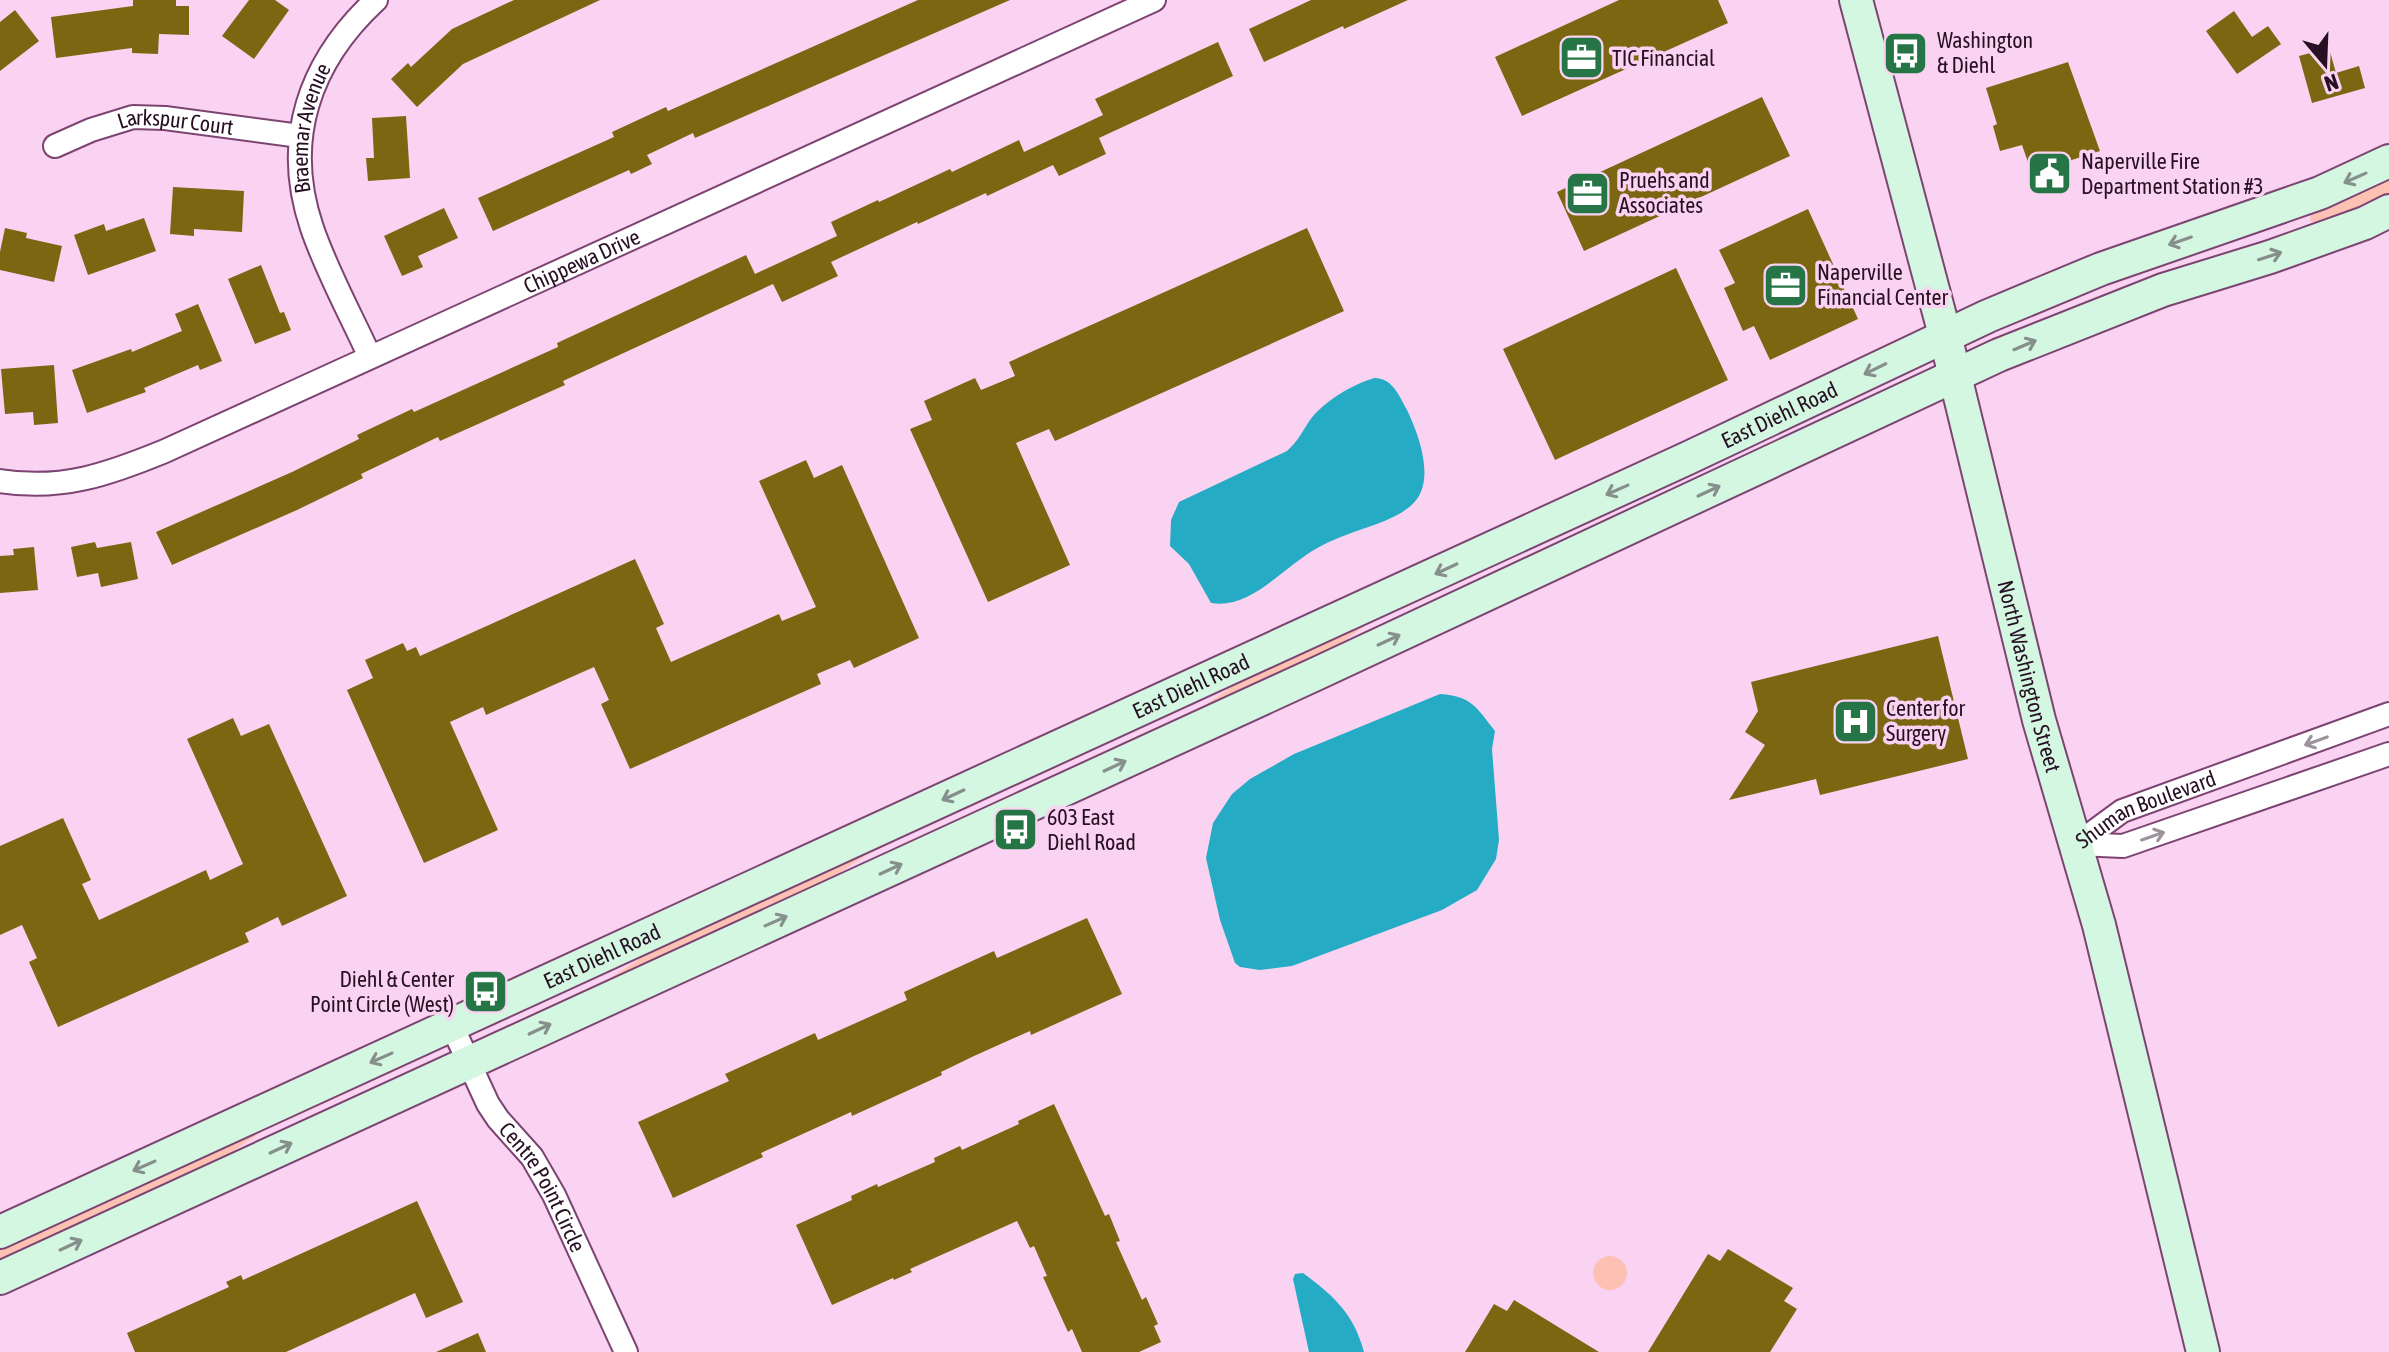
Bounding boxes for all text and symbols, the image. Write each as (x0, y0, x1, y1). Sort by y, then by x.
north arrow (2285, 24, 2365, 104)
place label: Washington & Diehl (1937, 27, 2033, 78)
bus stop icon: Washington & Diehl (1882, 29, 1930, 77)
office icon: TIC Financial (1557, 34, 1605, 82)
place label: TIC Financial (1612, 45, 1715, 71)
street label: Braemar Avenue (287, 58, 336, 195)
text: N (2321, 69, 2342, 97)
street label: Larkspur Court (114, 104, 235, 140)
place label: Naperville Fire Department Station #3 (2081, 148, 2264, 199)
public building icon: Naperville Fire Department Station #3 (2026, 150, 2074, 198)
place label: Pruehs and Associates (1619, 167, 1710, 218)
office icon: Pruehs and Associates (1564, 169, 1612, 217)
one-way arrow (2343, 171, 2367, 186)
street label: Chippewa Drive (519, 223, 644, 299)
one-way arrow (2168, 234, 2193, 249)
one-way arrow (2257, 248, 2282, 263)
place label: Naperville Financial Center (1817, 259, 1948, 310)
office icon: Naperville Financial Center (1762, 261, 1810, 309)
one-way arrow (2012, 336, 2037, 351)
one-way arrow (1863, 362, 1887, 377)
street label: East Diehl Road (1717, 376, 1842, 453)
one-way arrow (1605, 483, 1629, 498)
one-way arrow (1697, 483, 1721, 498)
one-way arrow (1434, 562, 1458, 577)
street label: North Washington Street (1992, 577, 2067, 775)
one-way arrow (1376, 632, 1400, 647)
street label: East Diehl Road (1128, 648, 1253, 724)
place label: Center for Surgery (1886, 695, 1966, 746)
hospital icon: Center for Surgery (1831, 697, 1879, 745)
one-way arrow (2304, 735, 2328, 749)
one-way arrow (1103, 758, 1127, 773)
street label: Shuman Boulevard (2070, 765, 2219, 854)
one-way arrow (941, 788, 965, 803)
place label: 603 East Diehl Road (1047, 804, 1136, 855)
bus stop icon: 603 East Diehl Road (992, 806, 1040, 854)
one-way arrow (2140, 828, 2165, 843)
one-way arrow (878, 861, 902, 876)
one-way arrow (764, 913, 788, 928)
street label: East Diehl Road (539, 918, 664, 994)
place label: Diehl & Center Point Circle (West) (310, 966, 454, 1017)
bus stop icon: Diehl & Center Point Circle (West) (461, 968, 509, 1016)
one-way arrow (527, 1021, 551, 1036)
one-way arrow (369, 1052, 393, 1067)
street label: Centre Point Circle (494, 1116, 591, 1256)
one-way arrow (269, 1140, 293, 1155)
one-way arrow (132, 1159, 156, 1174)
one-way arrow (59, 1237, 83, 1252)

